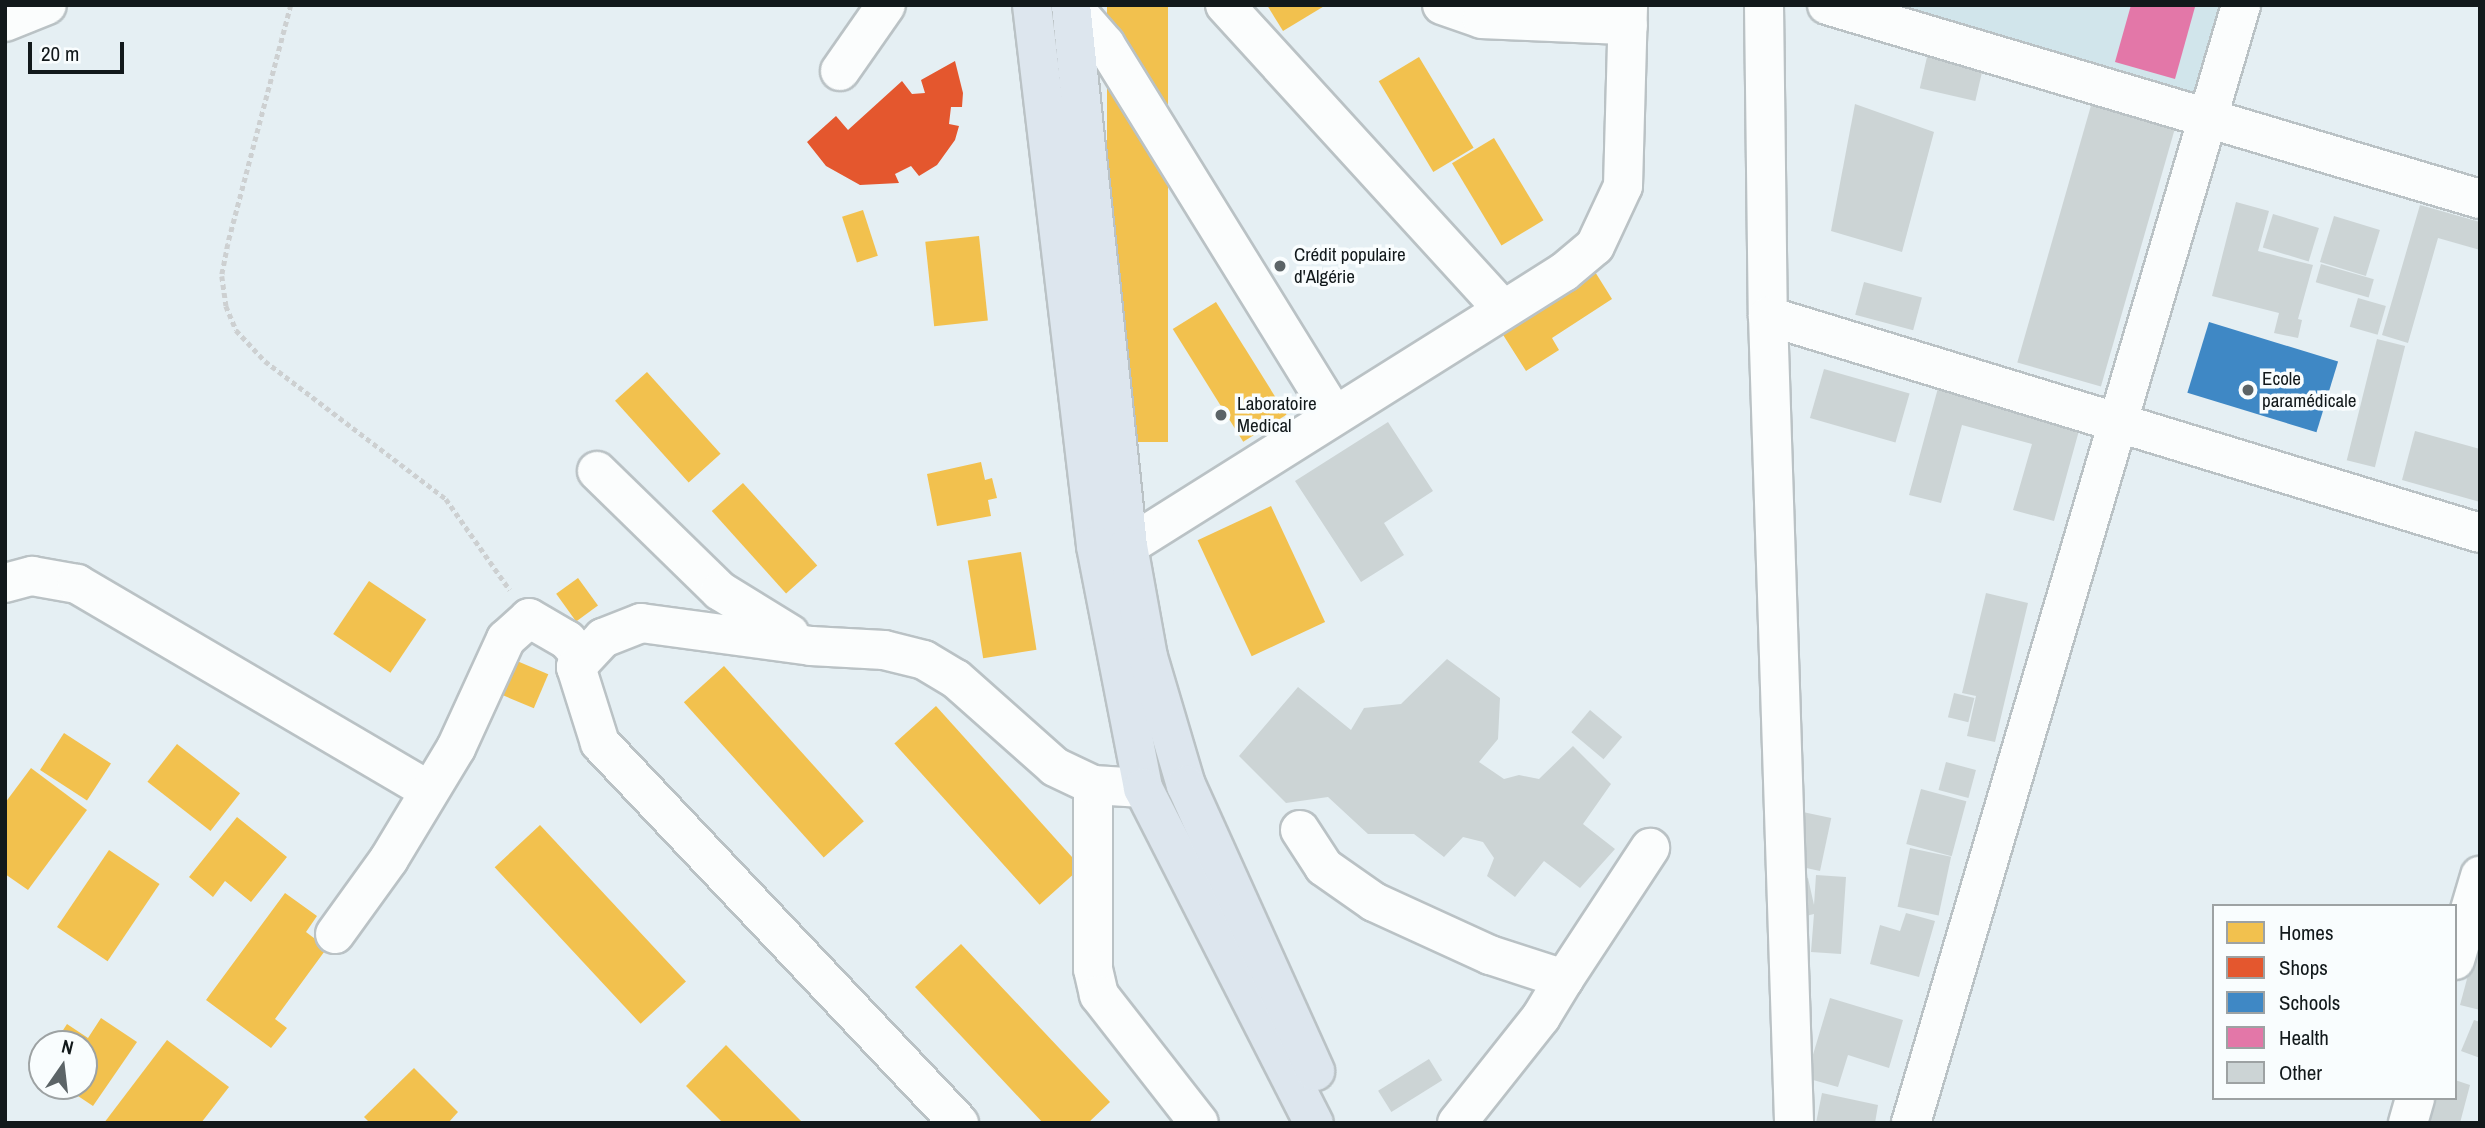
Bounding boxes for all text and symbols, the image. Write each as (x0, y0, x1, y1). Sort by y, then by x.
scale bar (32, 28, 128, 72)
text: 20 m (41, 39, 79, 68)
place label: Crédit populaire d'Algérie (1294, 244, 1406, 288)
marker: Crédit populaire d'Algérie (1272, 258, 1288, 274)
place label: Ecole paramédicale (2262, 368, 2356, 412)
marker: Ecole paramédicale (2240, 382, 2256, 398)
place label: Laboratoire Medical (1237, 393, 1317, 437)
marker: Laboratoire Medical (1211, 405, 1231, 425)
legend (2212, 904, 2457, 1100)
text: Homes (2279, 918, 2334, 947)
text: Shops (2279, 953, 2328, 982)
text: Schools (2279, 988, 2340, 1017)
text: Health (2279, 1023, 2329, 1052)
north arrow (28, 1030, 98, 1100)
text: N (59, 1033, 76, 1061)
text: Other (2279, 1058, 2322, 1087)

